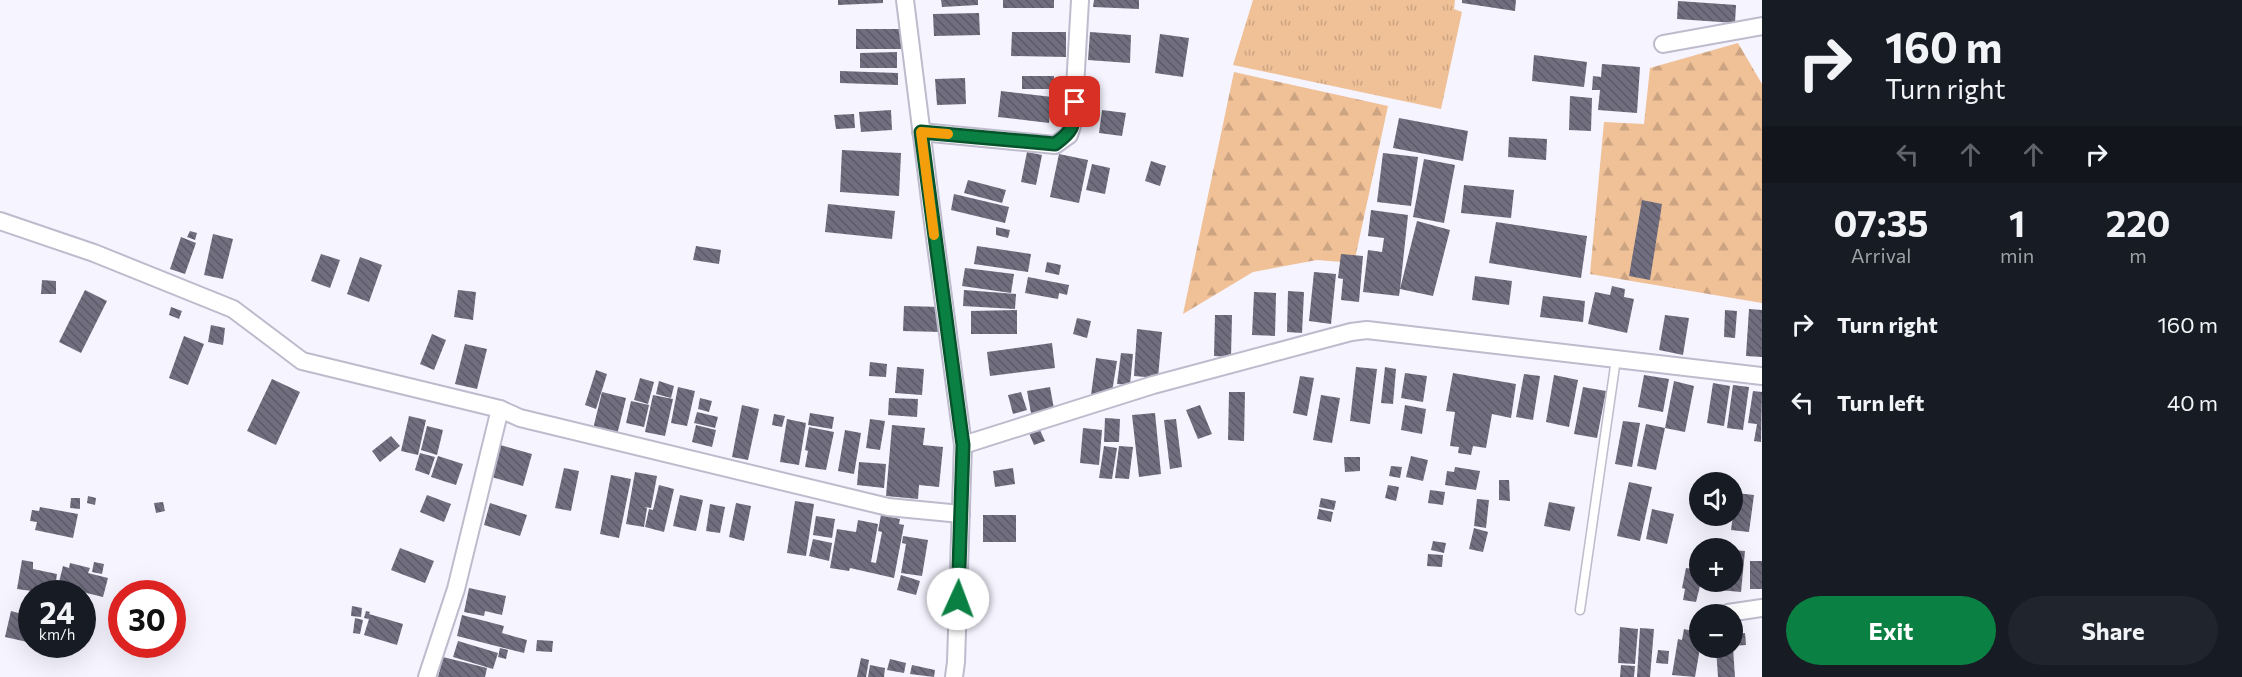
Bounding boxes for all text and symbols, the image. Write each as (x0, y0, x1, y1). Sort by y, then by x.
text: 160 m (1885, 20, 2003, 72)
icon: right (1786, 24, 1864, 102)
text: Turn right (1885, 72, 2005, 105)
pin (1049, 76, 1100, 127)
icon: arrive (1058, 85, 1091, 118)
icon: left (1891, 138, 1924, 171)
icon: ahead (1954, 138, 1987, 171)
icon: ahead (2017, 138, 2050, 171)
icon: right (2080, 138, 2113, 171)
text: 07:35 (1834, 200, 1928, 244)
text: 1 (2009, 200, 2025, 244)
text: 220 (2106, 200, 2170, 244)
text: Arrival (1851, 243, 1911, 267)
text: min (2000, 243, 2034, 267)
text: m (2129, 243, 2147, 267)
icon: right (1786, 308, 1819, 341)
text: Turn right (1837, 311, 1938, 338)
text: 160 m (2157, 311, 2218, 338)
icon: left (1786, 386, 1819, 419)
text: Turn left (1837, 389, 1924, 416)
text: 40 m (2167, 389, 2218, 416)
map controls (1689, 472, 1743, 658)
button: sound (1689, 472, 1743, 526)
button: + (1689, 538, 1743, 592)
position arrow (926, 567, 990, 631)
speed limit sign: 30 (108, 580, 186, 658)
text: 24 (39, 593, 75, 630)
button: Exit (1786, 596, 1996, 665)
button: Share (2008, 596, 2218, 665)
button: − (1689, 604, 1743, 658)
text: km/h (39, 625, 75, 643)

